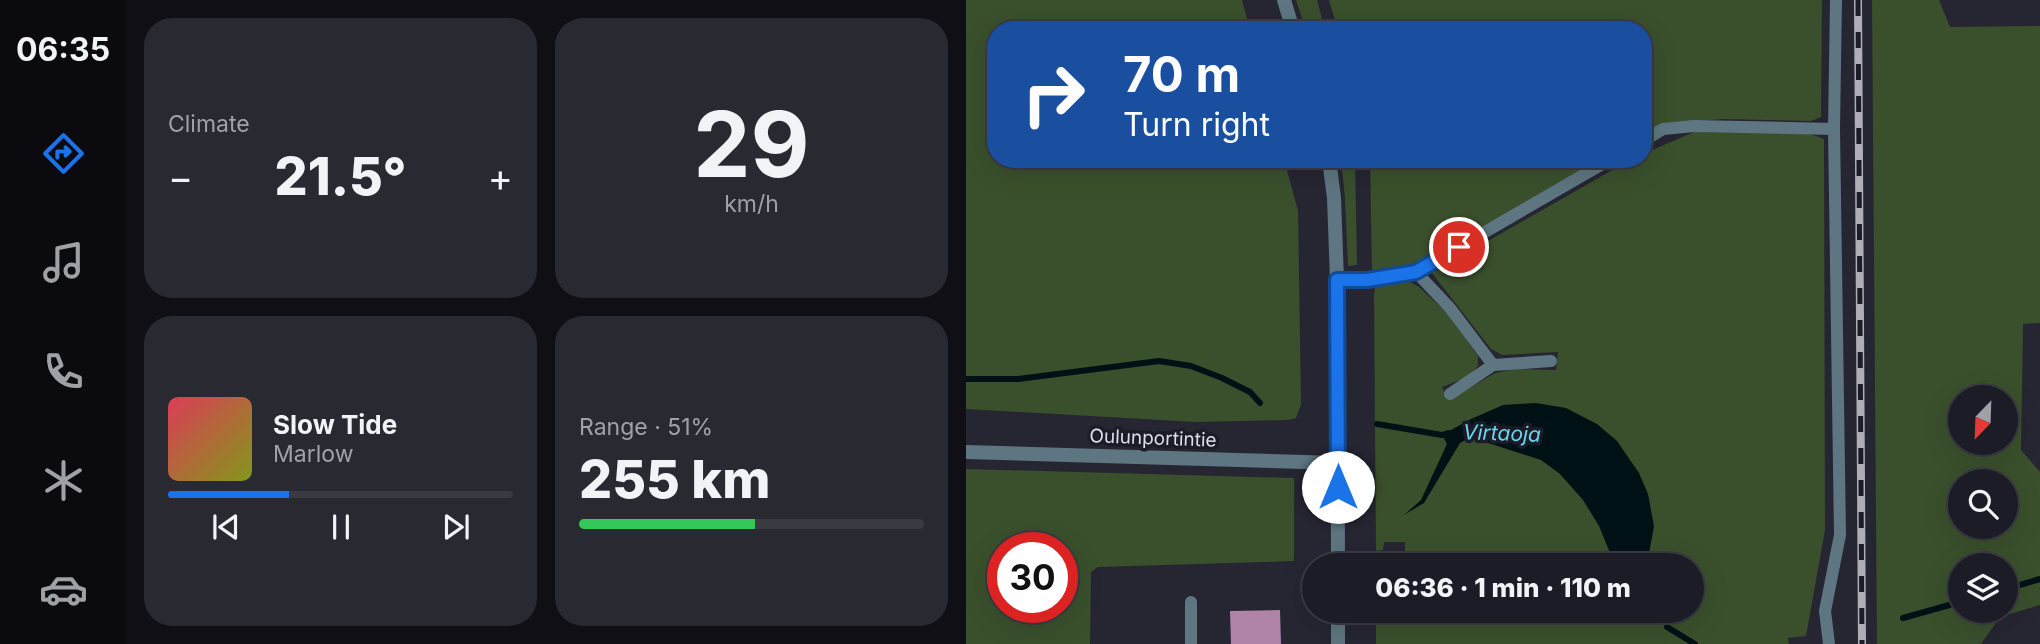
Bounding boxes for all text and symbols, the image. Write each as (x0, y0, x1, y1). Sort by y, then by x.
text: 06:35 (16, 30, 110, 69)
text: 70 m (1123, 45, 1240, 104)
icon: right (1008, 49, 1099, 140)
text: 29 (693, 89, 810, 199)
text: Turn right (1123, 105, 1270, 144)
text: Climate (168, 110, 250, 138)
icon: directions (39, 129, 88, 178)
text: 21.5° (275, 145, 406, 208)
text: − (168, 154, 193, 200)
text: + (488, 154, 513, 200)
text: km/h (724, 190, 779, 218)
pin (1429, 217, 1489, 277)
icon: arrive (1440, 228, 1478, 266)
icon: music (39, 238, 88, 287)
icon: phone (39, 347, 88, 396)
north arrow (1948, 385, 2018, 455)
map controls (1948, 385, 2018, 623)
text: Slow Tide (273, 409, 397, 440)
text: Range · 51% (579, 413, 713, 441)
water label: Virtaoja (1463, 419, 1542, 447)
street label: Oulunportintie (1089, 424, 1217, 452)
text: Marlow (273, 440, 353, 468)
text: 255 km (579, 448, 770, 511)
position arrow (1301, 450, 1375, 524)
icon: climate (39, 456, 88, 505)
button: search (1948, 469, 2018, 539)
icon: previous (207, 508, 245, 546)
icon: pause (322, 508, 360, 546)
icon: next (437, 508, 475, 546)
speed limit sign: 30 (987, 532, 1078, 623)
button: layers (1948, 553, 2018, 623)
icon: car (39, 565, 88, 614)
text: 06:36 · 1 min · 110 m (1375, 572, 1631, 603)

